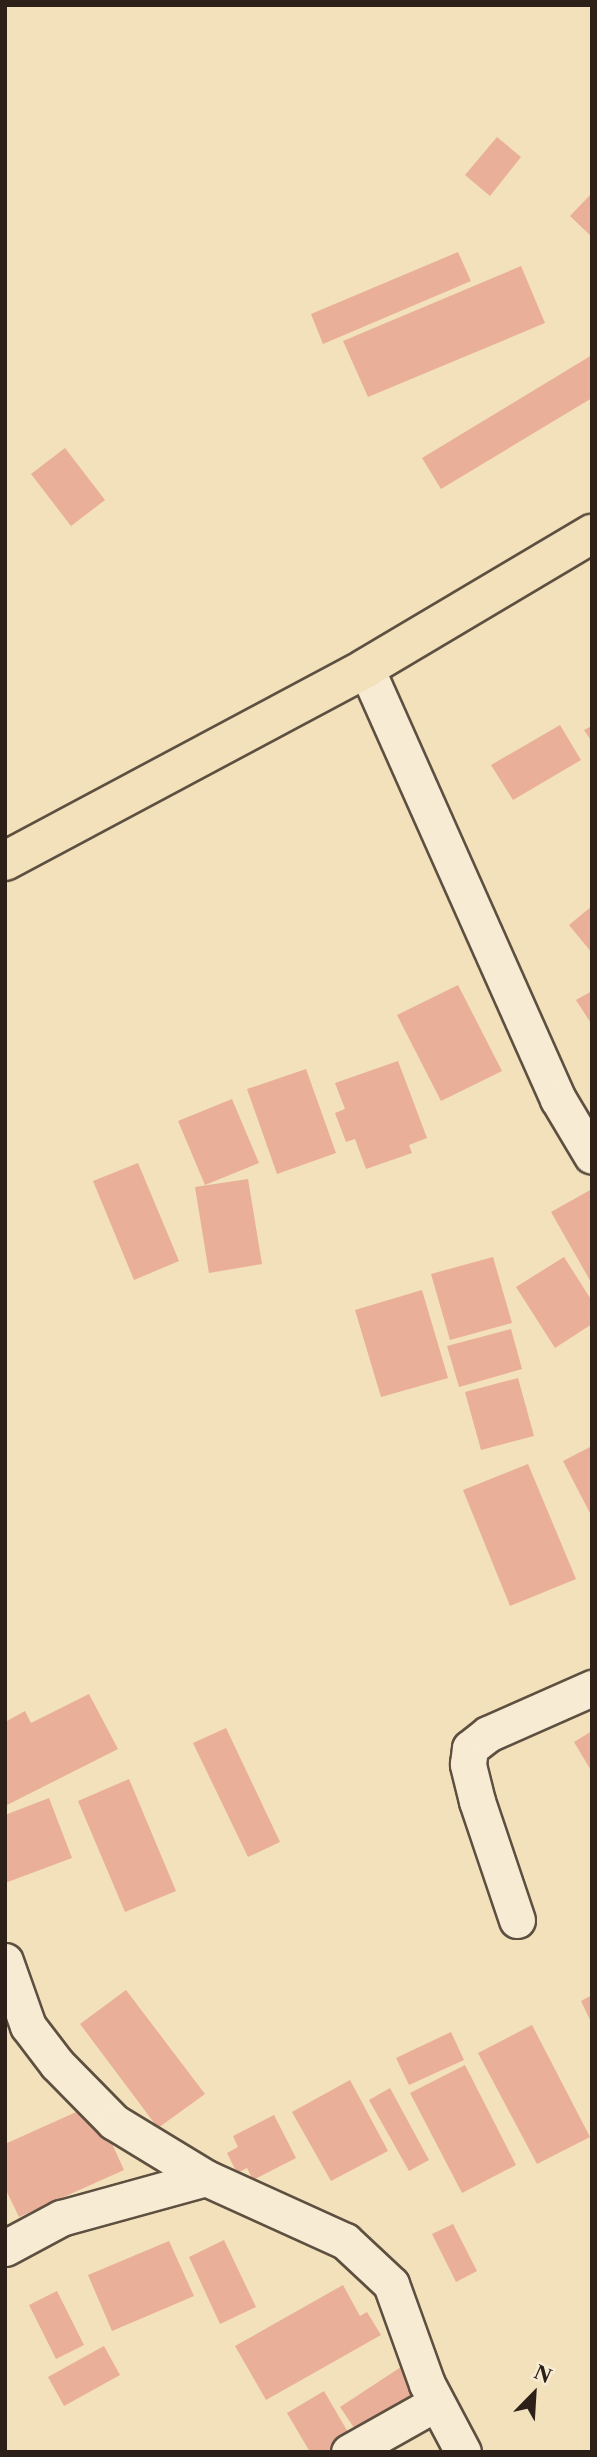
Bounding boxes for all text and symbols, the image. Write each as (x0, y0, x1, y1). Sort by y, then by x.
north arrow (499, 2359, 569, 2429)
text: N (531, 2360, 555, 2388)

